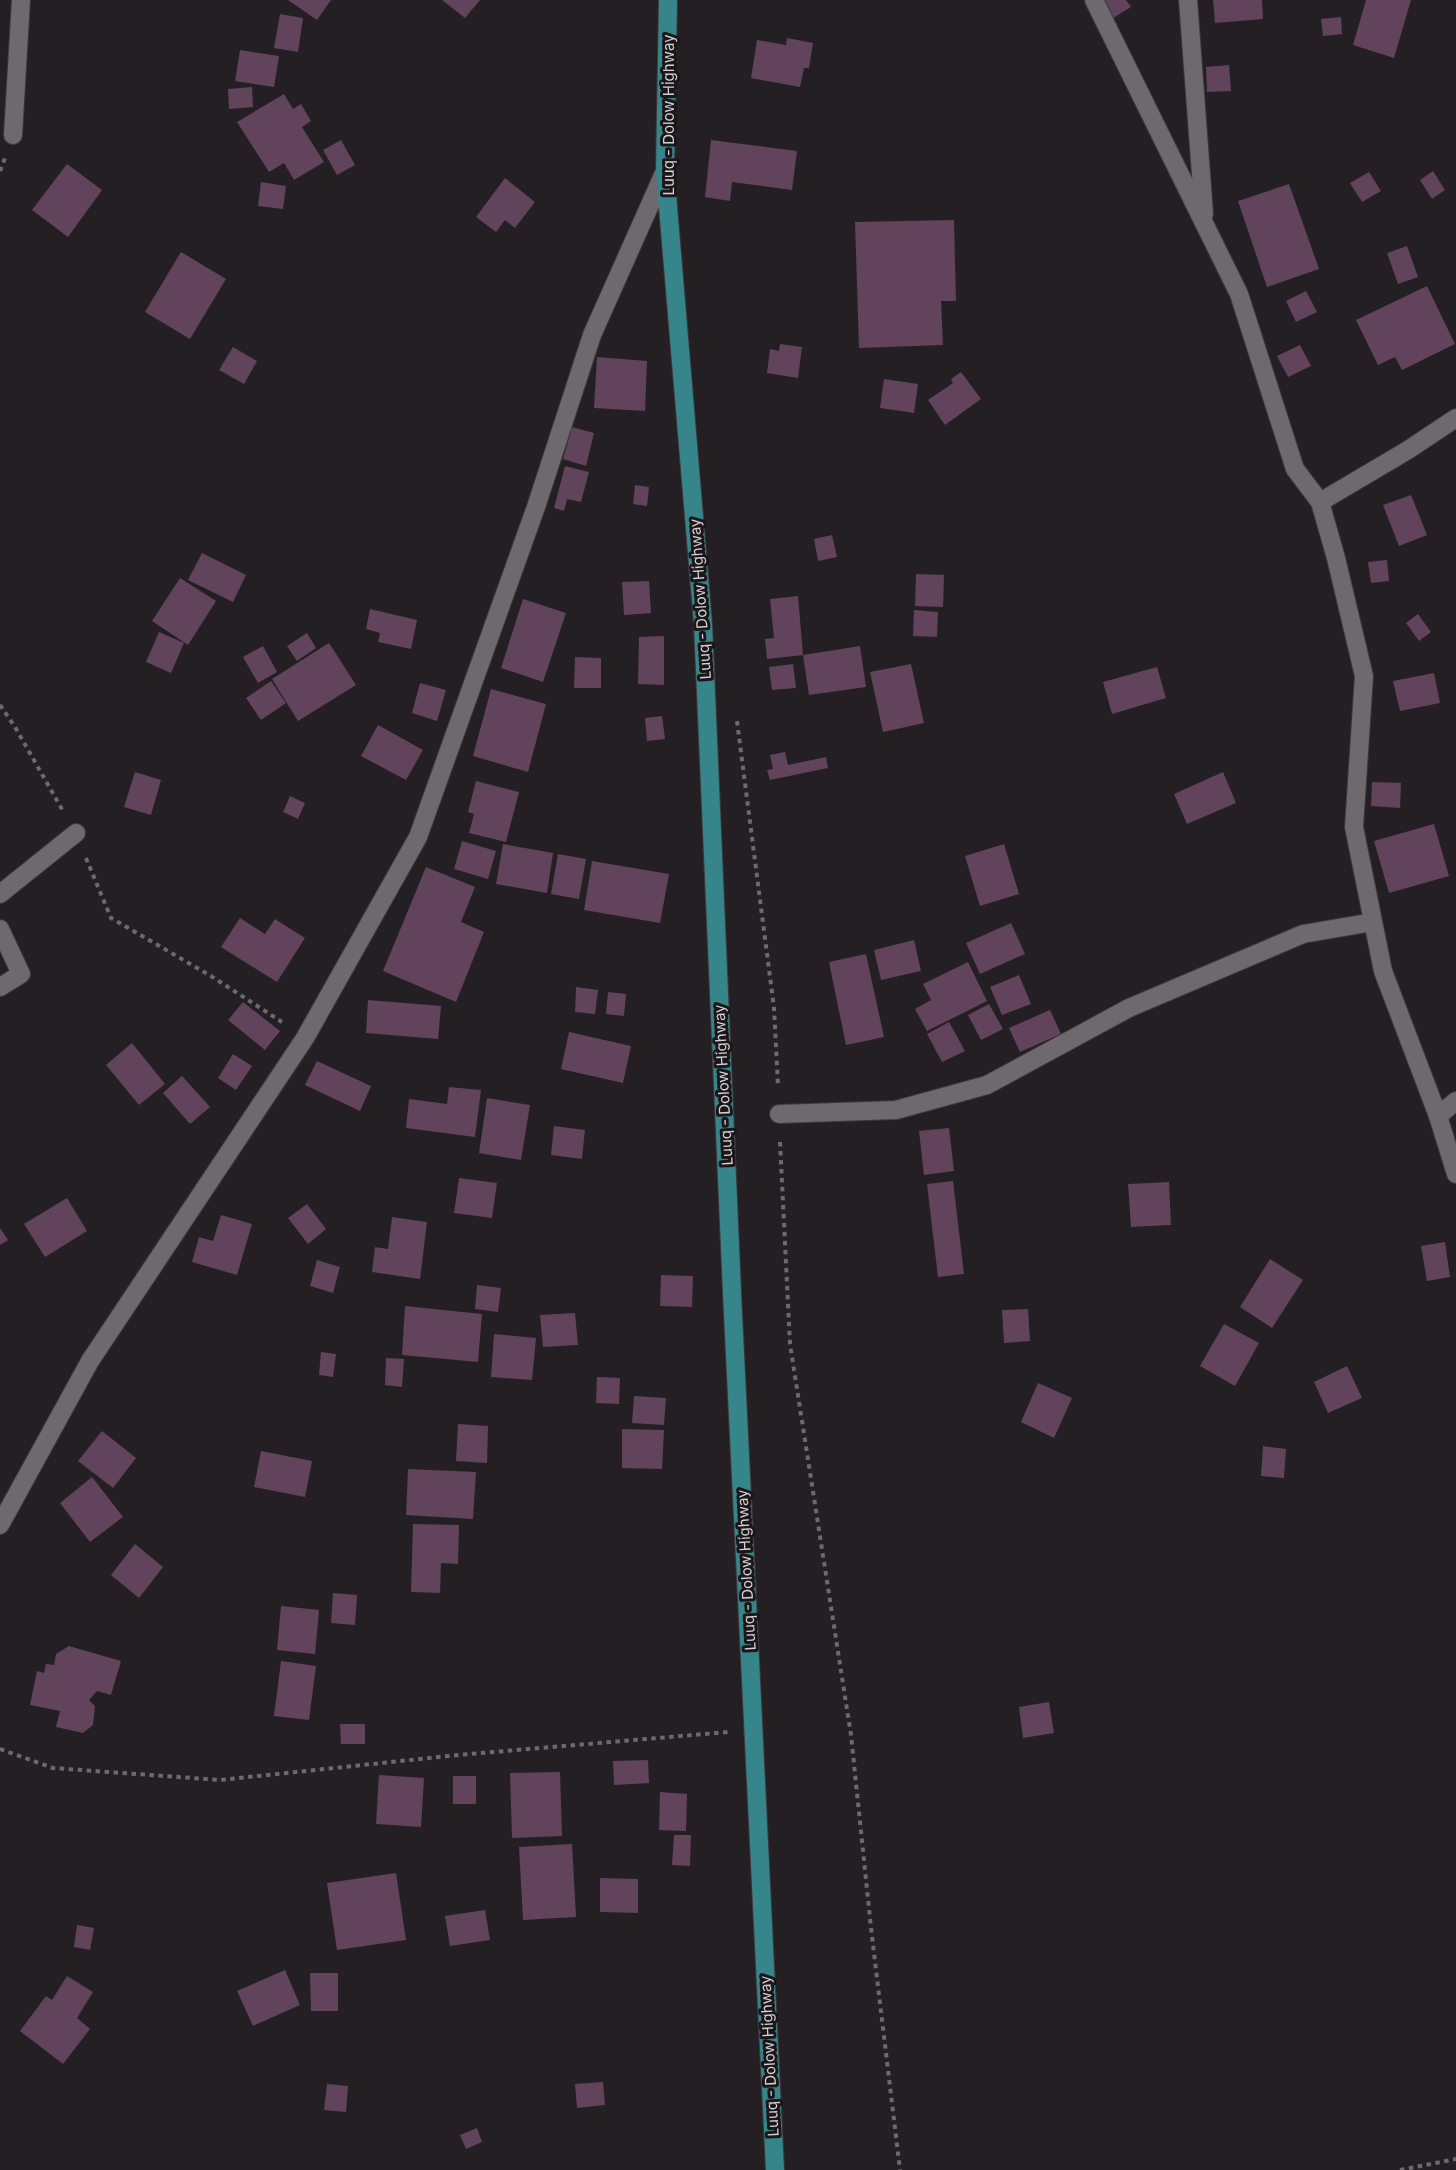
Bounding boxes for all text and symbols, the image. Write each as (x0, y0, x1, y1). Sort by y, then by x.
street label: Luuq - Dolow Highway (659, 34, 678, 196)
street label: Luuq - Dolow Highway (685, 517, 715, 680)
street label: Luuq - Dolow Highway (709, 1003, 737, 1166)
street label: Luuq - Dolow Highway (732, 1488, 760, 1651)
street label: Luuq - Dolow Highway (755, 1974, 783, 2137)

